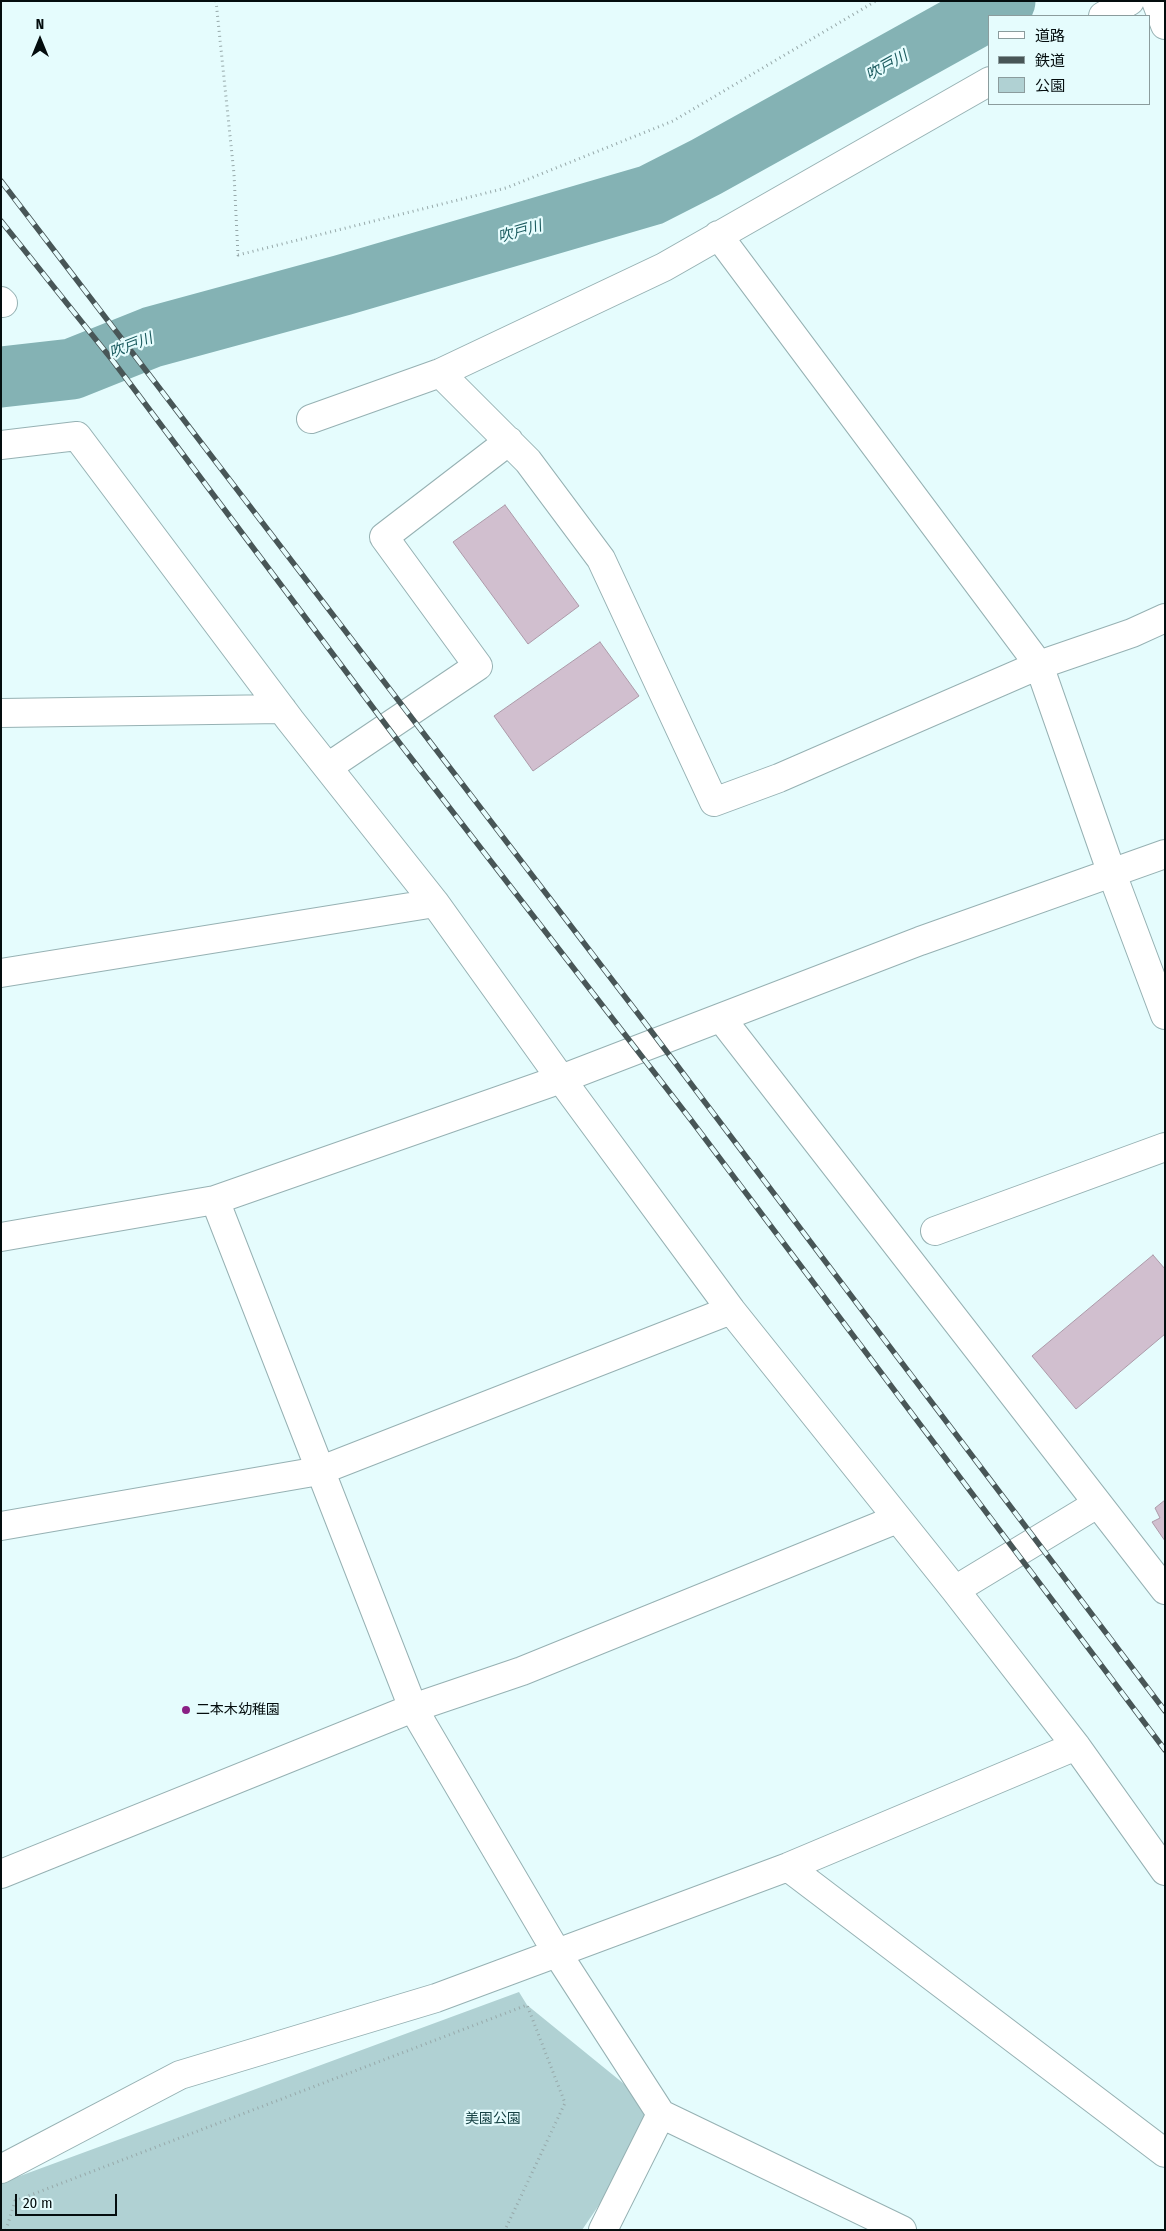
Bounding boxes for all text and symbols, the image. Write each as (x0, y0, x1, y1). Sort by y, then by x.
north arrow (15, 15, 65, 65)
legend (988, 15, 1151, 105)
text: N (36, 16, 44, 33)
text: 道路 (1035, 27, 1065, 45)
water label: 吹戸川 (863, 47, 911, 85)
text: 鉄道 (1035, 52, 1065, 70)
text: 公園 (1035, 77, 1065, 95)
water label: 吹戸川 (496, 217, 544, 247)
water label: 吹戸川 (107, 330, 155, 362)
place label: 二本木幼稚園 (196, 1702, 280, 1718)
marker: 二本木幼稚園 (180, 1704, 192, 1716)
park label: 美園公園 (465, 2111, 521, 2127)
scale bar (18, 2184, 120, 2216)
text: 20 m (23, 2194, 53, 2212)

